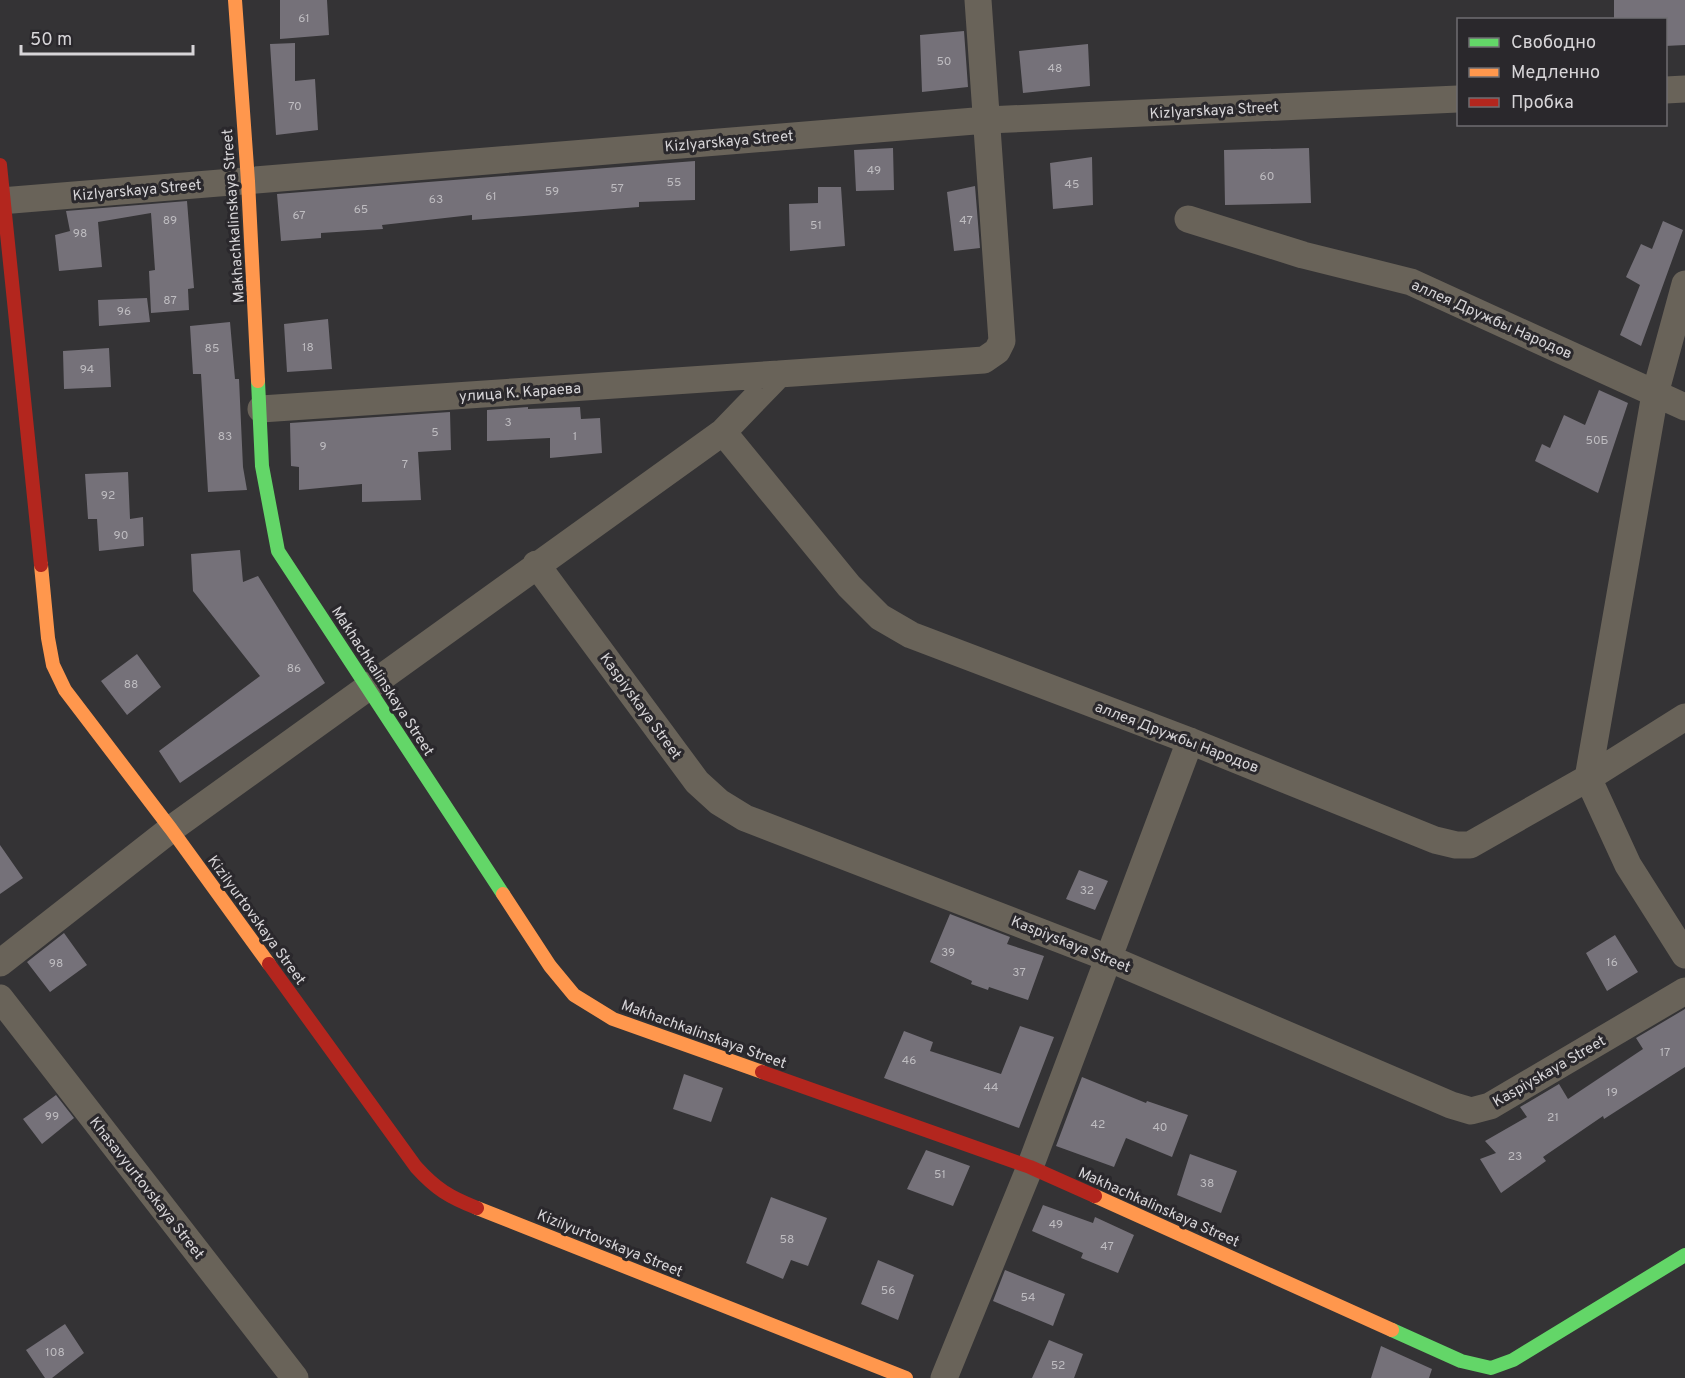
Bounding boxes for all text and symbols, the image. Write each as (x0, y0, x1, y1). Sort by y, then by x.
house number: 61 (298, 11, 310, 27)
scale bar (21, 18, 194, 56)
legend (1457, 18, 1667, 126)
text: 50 m (30, 29, 72, 52)
text: Свободно (1511, 32, 1596, 55)
house number: 50 (936, 54, 952, 70)
house number: 48 (1048, 61, 1062, 77)
text: Медленно (1511, 62, 1600, 85)
text: Пробка (1511, 92, 1574, 115)
house number: 70 (288, 99, 302, 115)
street label: Kizlyarskaya Street (1149, 99, 1279, 124)
street label: Kizlyarskaya Street (664, 127, 794, 158)
street label: Makhachkalinskaya Street (219, 128, 250, 304)
house number: 49 (867, 163, 881, 179)
house number: 60 (1260, 169, 1274, 185)
house number: 55 (667, 175, 681, 191)
street label: Kizlyarskaya Street (72, 176, 202, 207)
house number: 45 (1065, 177, 1079, 193)
house number: 57 (610, 181, 624, 197)
house number: 59 (545, 184, 559, 200)
house number: 61 (485, 189, 497, 205)
house number: 63 (429, 192, 443, 208)
house number: 65 (354, 202, 368, 218)
house number: 67 (292, 208, 306, 224)
house number: 89 (163, 213, 177, 229)
house number: 47 (959, 213, 973, 229)
house number: 51 (810, 218, 822, 234)
house number: 98 (73, 226, 87, 242)
street label: аллея Дружбы Народов (1408, 276, 1575, 364)
house number: 87 (163, 293, 177, 309)
house number: 96 (117, 304, 131, 320)
house number: 18 (302, 340, 314, 356)
house number: 85 (205, 341, 219, 357)
house number: 94 (80, 362, 94, 378)
street label: улица К. Караева (458, 380, 582, 407)
house number: 3 (504, 415, 512, 431)
house number: 5 (431, 425, 439, 441)
house number: 83 (218, 429, 232, 445)
house number: 1 (573, 429, 577, 445)
house number: 50Б (1585, 433, 1609, 449)
house number: 9 (319, 439, 327, 455)
house number: 7 (402, 457, 408, 473)
house number: 92 (101, 488, 115, 504)
house number: 90 (114, 528, 128, 544)
street label: Makhachkalinskaya Street (326, 603, 437, 760)
street label: Kaspiyskaya Street (595, 650, 685, 764)
house number: 86 (287, 661, 301, 677)
house number: 88 (124, 677, 138, 693)
street label: аллея Дружбы Народов (1092, 698, 1261, 778)
street label: Kizilyurtovskaya Street (202, 852, 309, 989)
house number: 32 (1080, 883, 1094, 899)
street label: Kaspiyskaya Street (1008, 913, 1133, 978)
house number: 39 (941, 945, 955, 961)
house number: 16 (1606, 955, 1618, 971)
house number: 98 (49, 956, 63, 972)
house number: 37 (1012, 965, 1026, 981)
street label: Makhachkalinskaya Street (618, 997, 789, 1074)
street label: Kaspiyskaya Street (1490, 1032, 1610, 1112)
house number: 17 (1660, 1045, 1670, 1061)
house number: 46 (902, 1053, 916, 1069)
house number: 44 (984, 1080, 998, 1096)
house number: 19 (1606, 1085, 1618, 1101)
house number: 99 (45, 1109, 59, 1125)
house number: 21 (1547, 1110, 1559, 1126)
street label: Khasavyurtovskaya Street (84, 1114, 207, 1264)
house number: 42 (1091, 1117, 1105, 1133)
house number: 40 (1152, 1120, 1168, 1136)
house number: 23 (1508, 1149, 1522, 1165)
street label: Makhachkalinskaya Street (1075, 1164, 1242, 1253)
house number: 51 (934, 1167, 946, 1183)
house number: 38 (1200, 1176, 1214, 1192)
street label: Kizilyurtovskaya Street (534, 1206, 685, 1282)
house number: 49 (1049, 1217, 1063, 1233)
house number: 58 (780, 1232, 794, 1248)
house number: 47 (1100, 1239, 1114, 1255)
house number: 56 (881, 1283, 895, 1299)
house number: 54 (1020, 1290, 1036, 1306)
house number: 108 (45, 1345, 65, 1361)
house number: 52 (1051, 1358, 1065, 1374)

